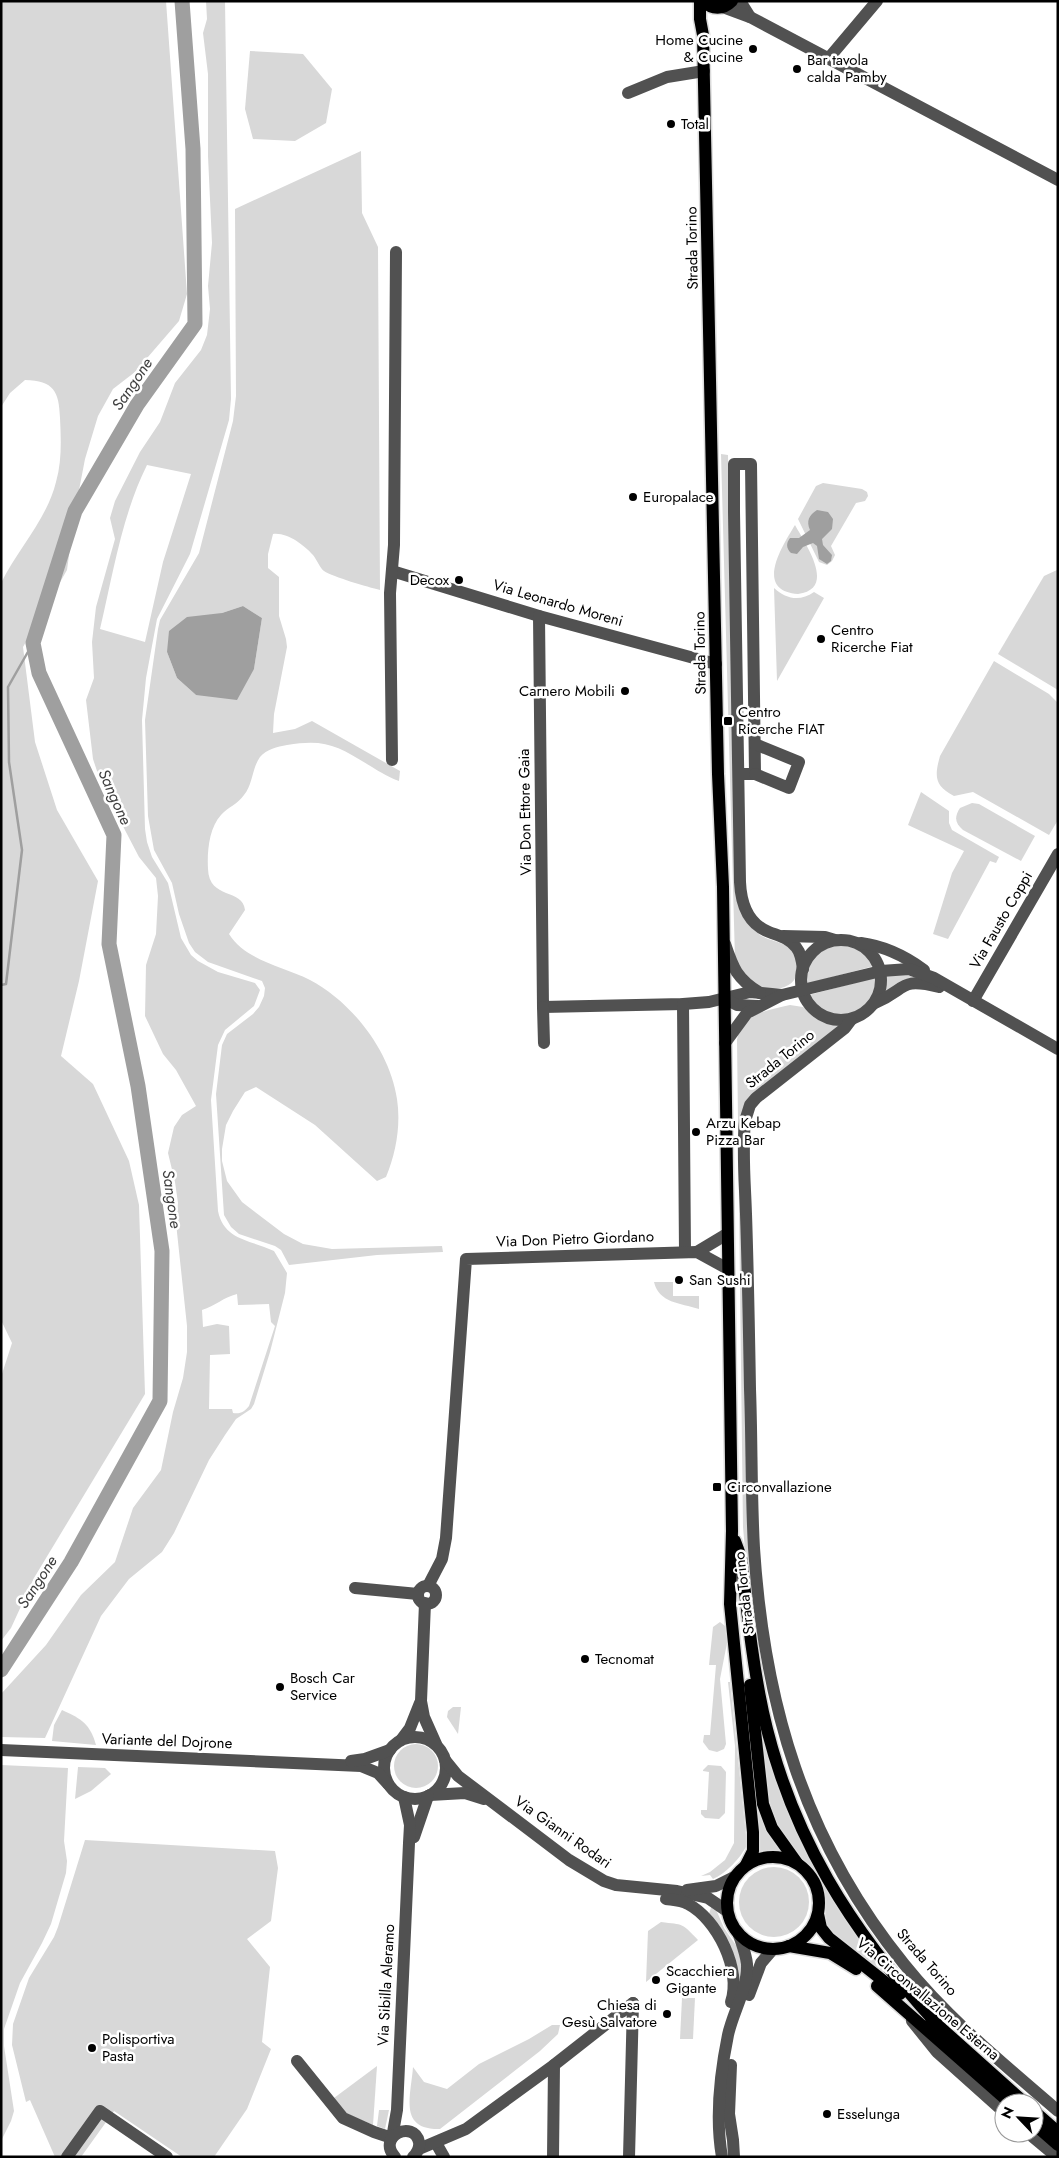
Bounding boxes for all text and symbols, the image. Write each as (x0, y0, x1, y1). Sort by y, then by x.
place label: Home Cucine & Cucine (655, 29, 743, 68)
marker: Home Cucine & Cucine (747, 43, 759, 55)
place label: Bar tavola calda Pamby (807, 49, 887, 88)
marker: Bar tavola calda Pamby (791, 63, 803, 75)
place label: Total (681, 113, 709, 135)
marker: Total (665, 118, 677, 130)
street label: Strada Torino (680, 206, 704, 290)
water label: Sangone (106, 353, 158, 415)
place label: Europalace (643, 486, 714, 508)
marker: Europalace (627, 491, 639, 503)
place label: Decox (410, 569, 450, 591)
marker: Decox (453, 574, 465, 586)
street label: Via Leonardo Moreni (490, 574, 626, 632)
street label: Strada Torino (688, 611, 712, 695)
place label: Centro Ricerche Fiat (831, 619, 913, 658)
marker: Centro Ricerche Fiat (815, 633, 827, 645)
place label: Carnero Mobili (519, 680, 615, 702)
marker: Carnero Mobili (619, 685, 631, 697)
place label: Centro Ricerche FIAT (738, 701, 824, 740)
marker: Centro Ricerche FIAT (722, 715, 734, 727)
street label: Via Don Ettore Gaia (513, 748, 537, 876)
water label: Sangone (92, 765, 138, 829)
street label: Via Fausto Coppi (964, 867, 1038, 973)
street label: Strada Torino (741, 1024, 819, 1094)
place label: Arzu Kebap Pizza Bar (706, 1112, 781, 1151)
marker: Arzu Kebap Pizza Bar (690, 1126, 702, 1138)
water label: Sangone (157, 1168, 187, 1230)
street label: Via Don Pietro Giordano (496, 1225, 654, 1253)
place label: San Sushi (689, 1269, 751, 1291)
marker: San Sushi (673, 1274, 685, 1286)
place label: Circonvallazione (727, 1476, 832, 1498)
marker: Circonvallazione (711, 1481, 723, 1493)
street label: Strada Torino (728, 1550, 760, 1636)
water label: Sangone (11, 1551, 63, 1613)
place label: Tecnomat (595, 1648, 654, 1670)
marker: Tecnomat (579, 1653, 591, 1665)
place label: Bosch Car Service (290, 1667, 356, 1706)
marker: Bosch Car Service (274, 1681, 286, 1693)
street label: Variante del Dojrone (101, 1728, 233, 1754)
street label: Via Gianni Rodari (510, 1790, 616, 1874)
street label: Via Sibilla Aleramo (372, 1923, 400, 2047)
street label: Strada Torino (891, 1923, 963, 2001)
street label: Via Circonvallazione Esterna (852, 1933, 1004, 2065)
place label: Scacchiera Gigante (666, 1960, 735, 1999)
marker: Scacchiera Gigante (650, 1974, 662, 1986)
place label: Chiesa di Gesù Salvatore (562, 1994, 657, 2033)
marker: Chiesa di Gesù Salvatore (661, 2008, 673, 2020)
place label: Polisportiva Pasta (102, 2028, 175, 2067)
marker: Polisportiva Pasta (86, 2042, 98, 2054)
north arrow (994, 2093, 1044, 2143)
place label: Esselunga (837, 2103, 900, 2125)
text: N (996, 2103, 1019, 2122)
marker: Esselunga (821, 2108, 833, 2120)

